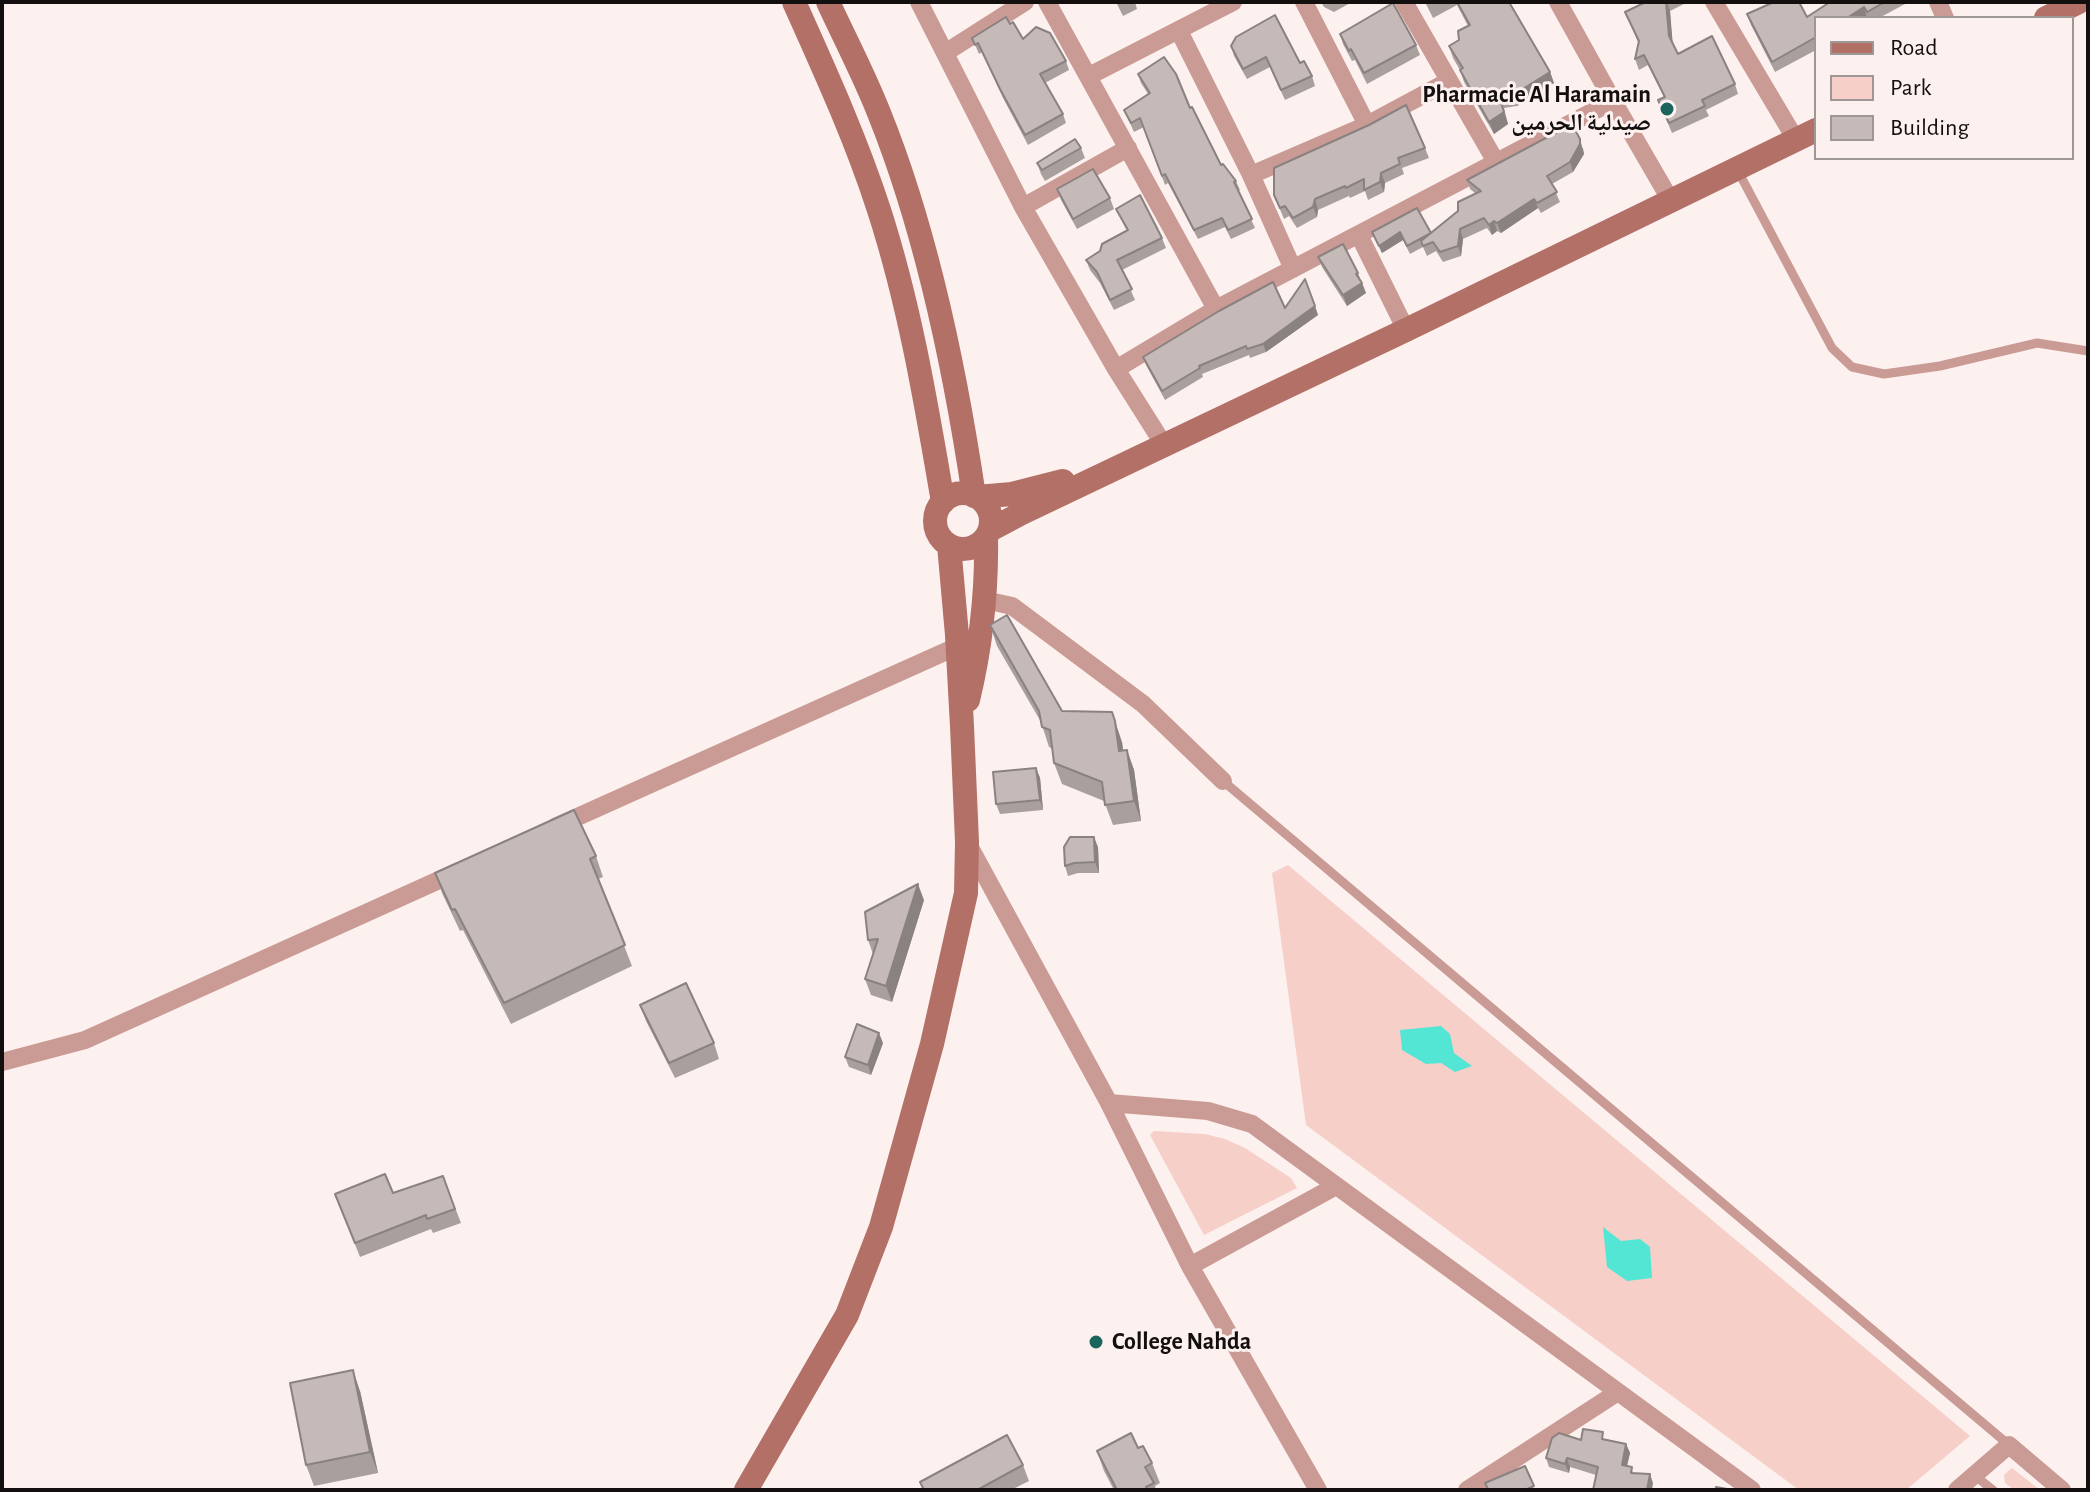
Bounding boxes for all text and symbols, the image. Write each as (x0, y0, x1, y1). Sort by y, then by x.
legend (1814, 16, 2074, 160)
text: Road (1890, 36, 1938, 60)
text: Park (1890, 76, 1931, 100)
place label: Pharmacie Al Haramain صيدلية الحرمين (1422, 81, 1651, 137)
marker: Pharmacie Al Haramain صيدلية الحرمين (1658, 100, 1676, 118)
text: Building (1890, 116, 1969, 140)
place label: College Nahda (1112, 1328, 1251, 1356)
marker: College Nahda (1087, 1333, 1105, 1351)

